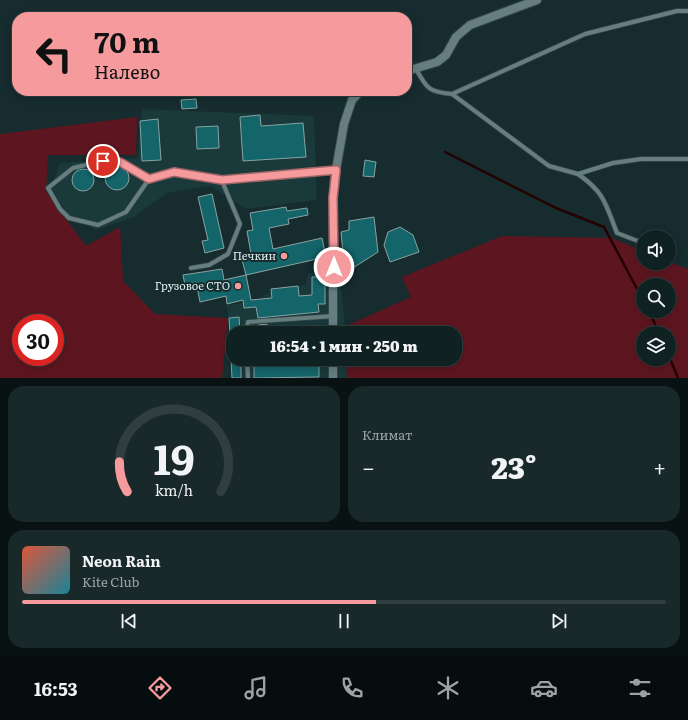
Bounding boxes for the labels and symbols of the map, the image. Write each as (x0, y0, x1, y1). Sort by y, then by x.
pin (86, 144, 120, 178)
position arrow (313, 246, 355, 288)
place label: Печкин (233, 247, 276, 263)
marker: Печкин (279, 251, 289, 261)
place label: Грузовое СТО (155, 277, 230, 293)
marker: Грузовое СТО (233, 281, 243, 291)
speed limit sign: 30 (12, 314, 64, 366)

